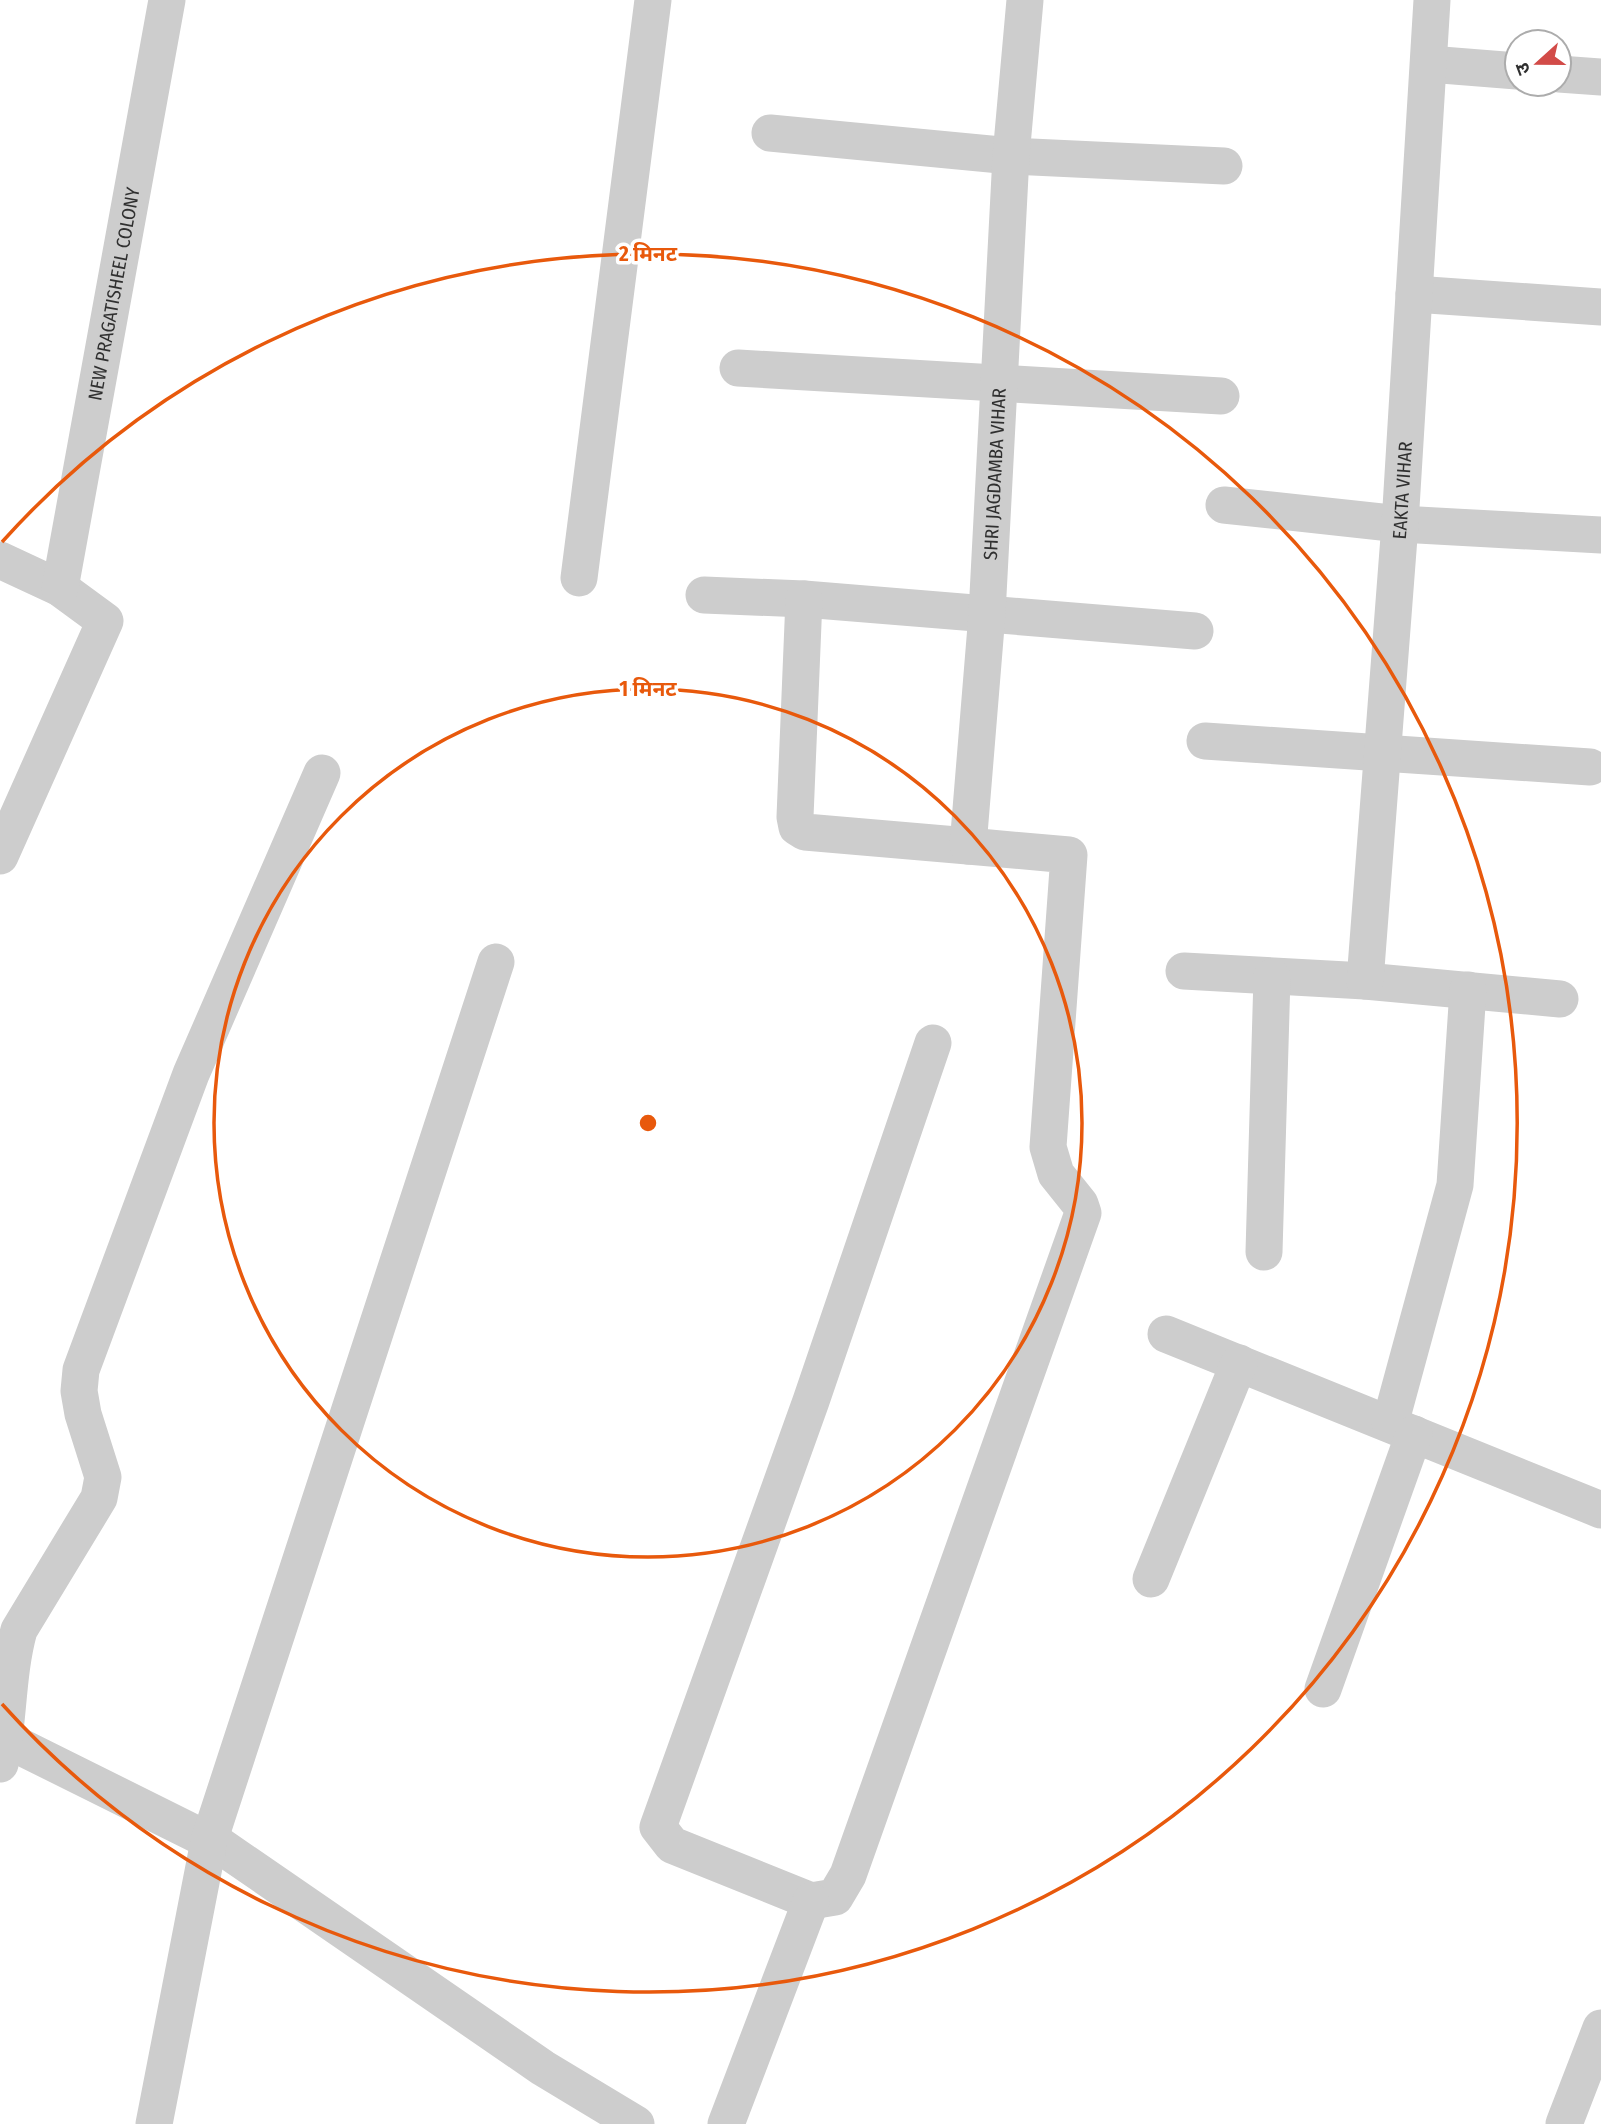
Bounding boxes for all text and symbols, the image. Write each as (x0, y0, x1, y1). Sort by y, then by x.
north arrow (1503, 28, 1573, 98)
text: उ (1510, 59, 1535, 78)
street label: NEW PRAGATISHEEL COLONY (83, 185, 145, 402)
text: 2 मिनट (618, 241, 678, 267)
street label: SHRI JAGDAMBA VIHAR (979, 387, 1011, 561)
street label: EAKTA VIHAR (1388, 441, 1417, 540)
text: 1 मिनट (619, 676, 677, 702)
centre of rings (636, 1111, 660, 1135)

